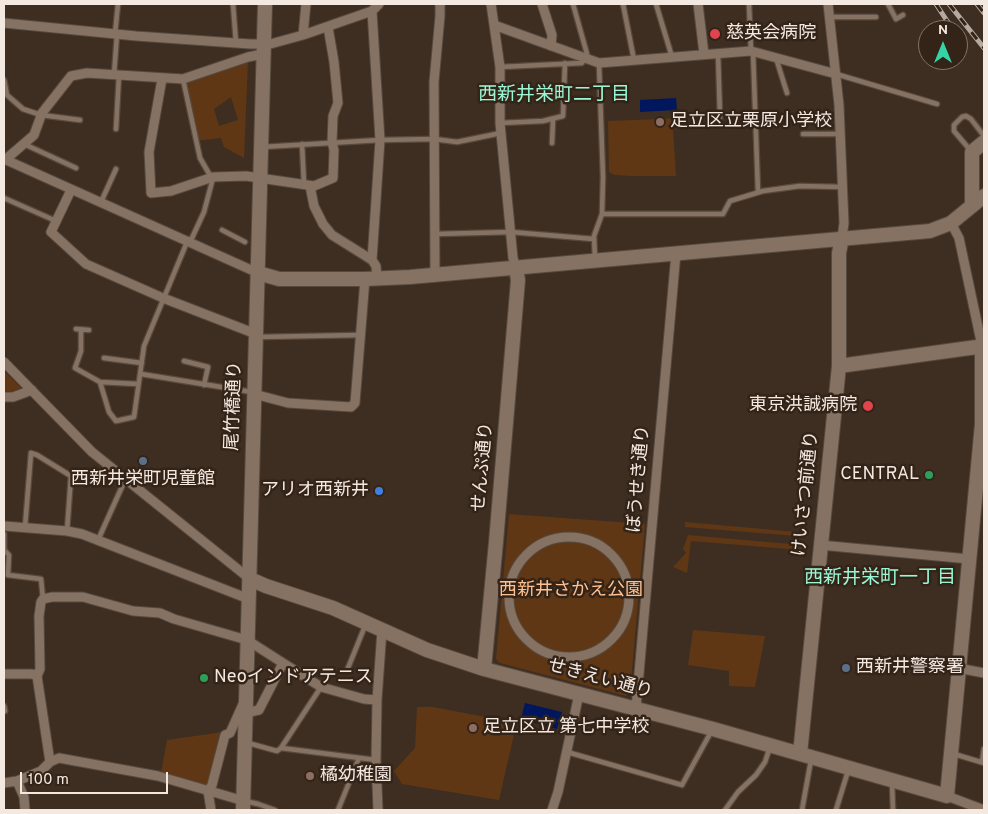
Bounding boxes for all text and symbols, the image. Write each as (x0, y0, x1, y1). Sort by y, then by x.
north arrow (918, 20, 968, 70)
text: N (938, 22, 948, 39)
place label: 慈英会病院 (726, 23, 816, 45)
marker: 慈英会病院 (708, 27, 722, 41)
district label: 西新井栄町二丁目 (478, 85, 630, 107)
place label: 足立区立栗原小学校 (670, 111, 832, 133)
marker: 足立区立栗原小学校 (654, 116, 666, 128)
street label: 尾竹橋通り (223, 361, 247, 451)
place label: 東京洪誠病院 (749, 395, 857, 417)
marker: 東京洪誠病院 (861, 399, 875, 413)
street label: せんぷ通り (469, 421, 499, 513)
street label: ぼうせき通り (625, 424, 655, 534)
street label: けいさつ前通り (790, 430, 824, 558)
marker: 西新井栄町児童館 (137, 455, 149, 467)
place label: CENTRAL (840, 464, 919, 486)
place label: 西新井栄町児童館 (71, 469, 215, 491)
marker: CENTRAL (923, 469, 935, 481)
place label: アリオ西新井 (261, 480, 369, 502)
marker: アリオ西新井 (373, 485, 385, 497)
district label: 西新井栄町一丁目 (804, 568, 956, 590)
park label: 西新井さかえ公園 (499, 580, 643, 602)
street label: せきえい通り (545, 656, 655, 704)
place label: 西新井警察署 (856, 657, 964, 679)
marker: 西新井警察署 (840, 662, 852, 674)
place label: Neoインドアテニス (214, 667, 373, 689)
marker: Neoインドアテニス (198, 672, 210, 684)
place label: 足立区立 第七中学校 (483, 717, 649, 739)
marker: 足立区立 第七中学校 (467, 722, 479, 734)
scale bar (22, 762, 170, 794)
place label: 橘幼稚園 (320, 765, 392, 787)
marker: 橘幼稚園 (304, 770, 316, 782)
text: 100 m (28, 771, 69, 790)

